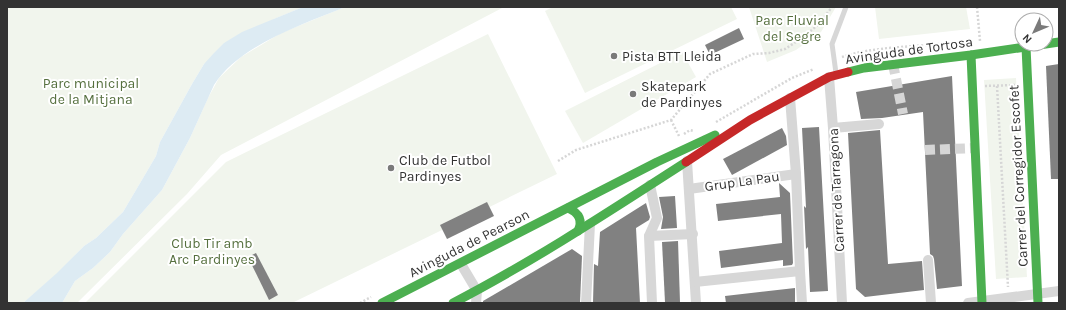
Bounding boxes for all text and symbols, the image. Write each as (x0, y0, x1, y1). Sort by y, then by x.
park label: Parc Fluvial del Segre (755, 12, 829, 45)
north arrow (1014, 12, 1054, 52)
text: N (1020, 31, 1035, 46)
street label: Avinguda de Tortosa (844, 33, 974, 68)
place label: Pista BTT Lleida (622, 48, 721, 65)
marker: Pista BTT Lleida (609, 51, 619, 61)
park label: Parc municipal de la Mitjana (43, 75, 139, 108)
place label: Skatepark de Pardinyes (641, 78, 722, 111)
street label: Carrer del Corregidor Escofet (1005, 85, 1032, 267)
marker: Skatepark de Pardinyes (628, 89, 638, 99)
street label: Carrer de Tarragona (825, 128, 848, 252)
place label: Club de Futbol Pardinyes (399, 152, 491, 185)
marker: Club de Futbol Pardinyes (386, 163, 396, 173)
street label: Grup La Pau (703, 168, 781, 195)
street label: Avinguda de Pearson (406, 206, 532, 281)
park label: Club Tir amb Arc Pardinyes (169, 235, 255, 268)

